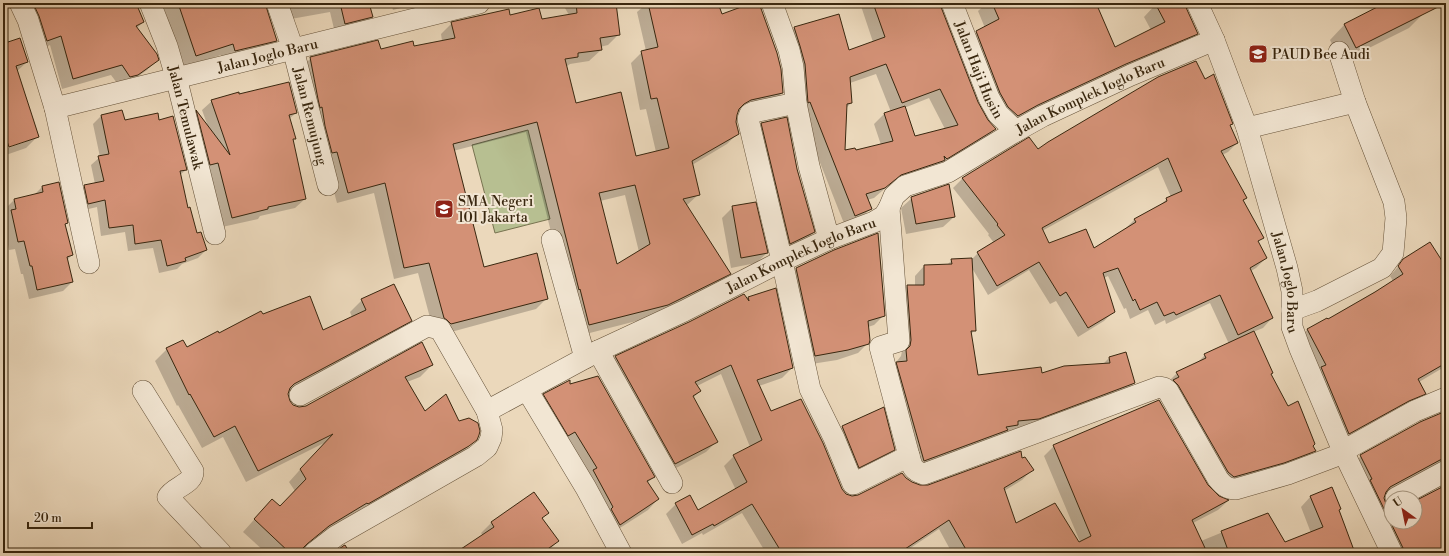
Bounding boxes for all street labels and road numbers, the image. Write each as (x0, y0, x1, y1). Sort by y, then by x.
street label: Jalan Haji Husin (950, 18, 1007, 123)
street label: Jalan Joglo Baru (215, 35, 320, 78)
street label: Jalan Komplek Joglo Baru (1012, 54, 1168, 140)
street label: Jalan Temulawak (163, 62, 207, 172)
street label: Jalan Remujung (288, 64, 331, 168)
street label: Jalan Komplek Joglo Baru (723, 214, 879, 298)
street label: Jalan Joglo Baru (1267, 229, 1301, 336)

